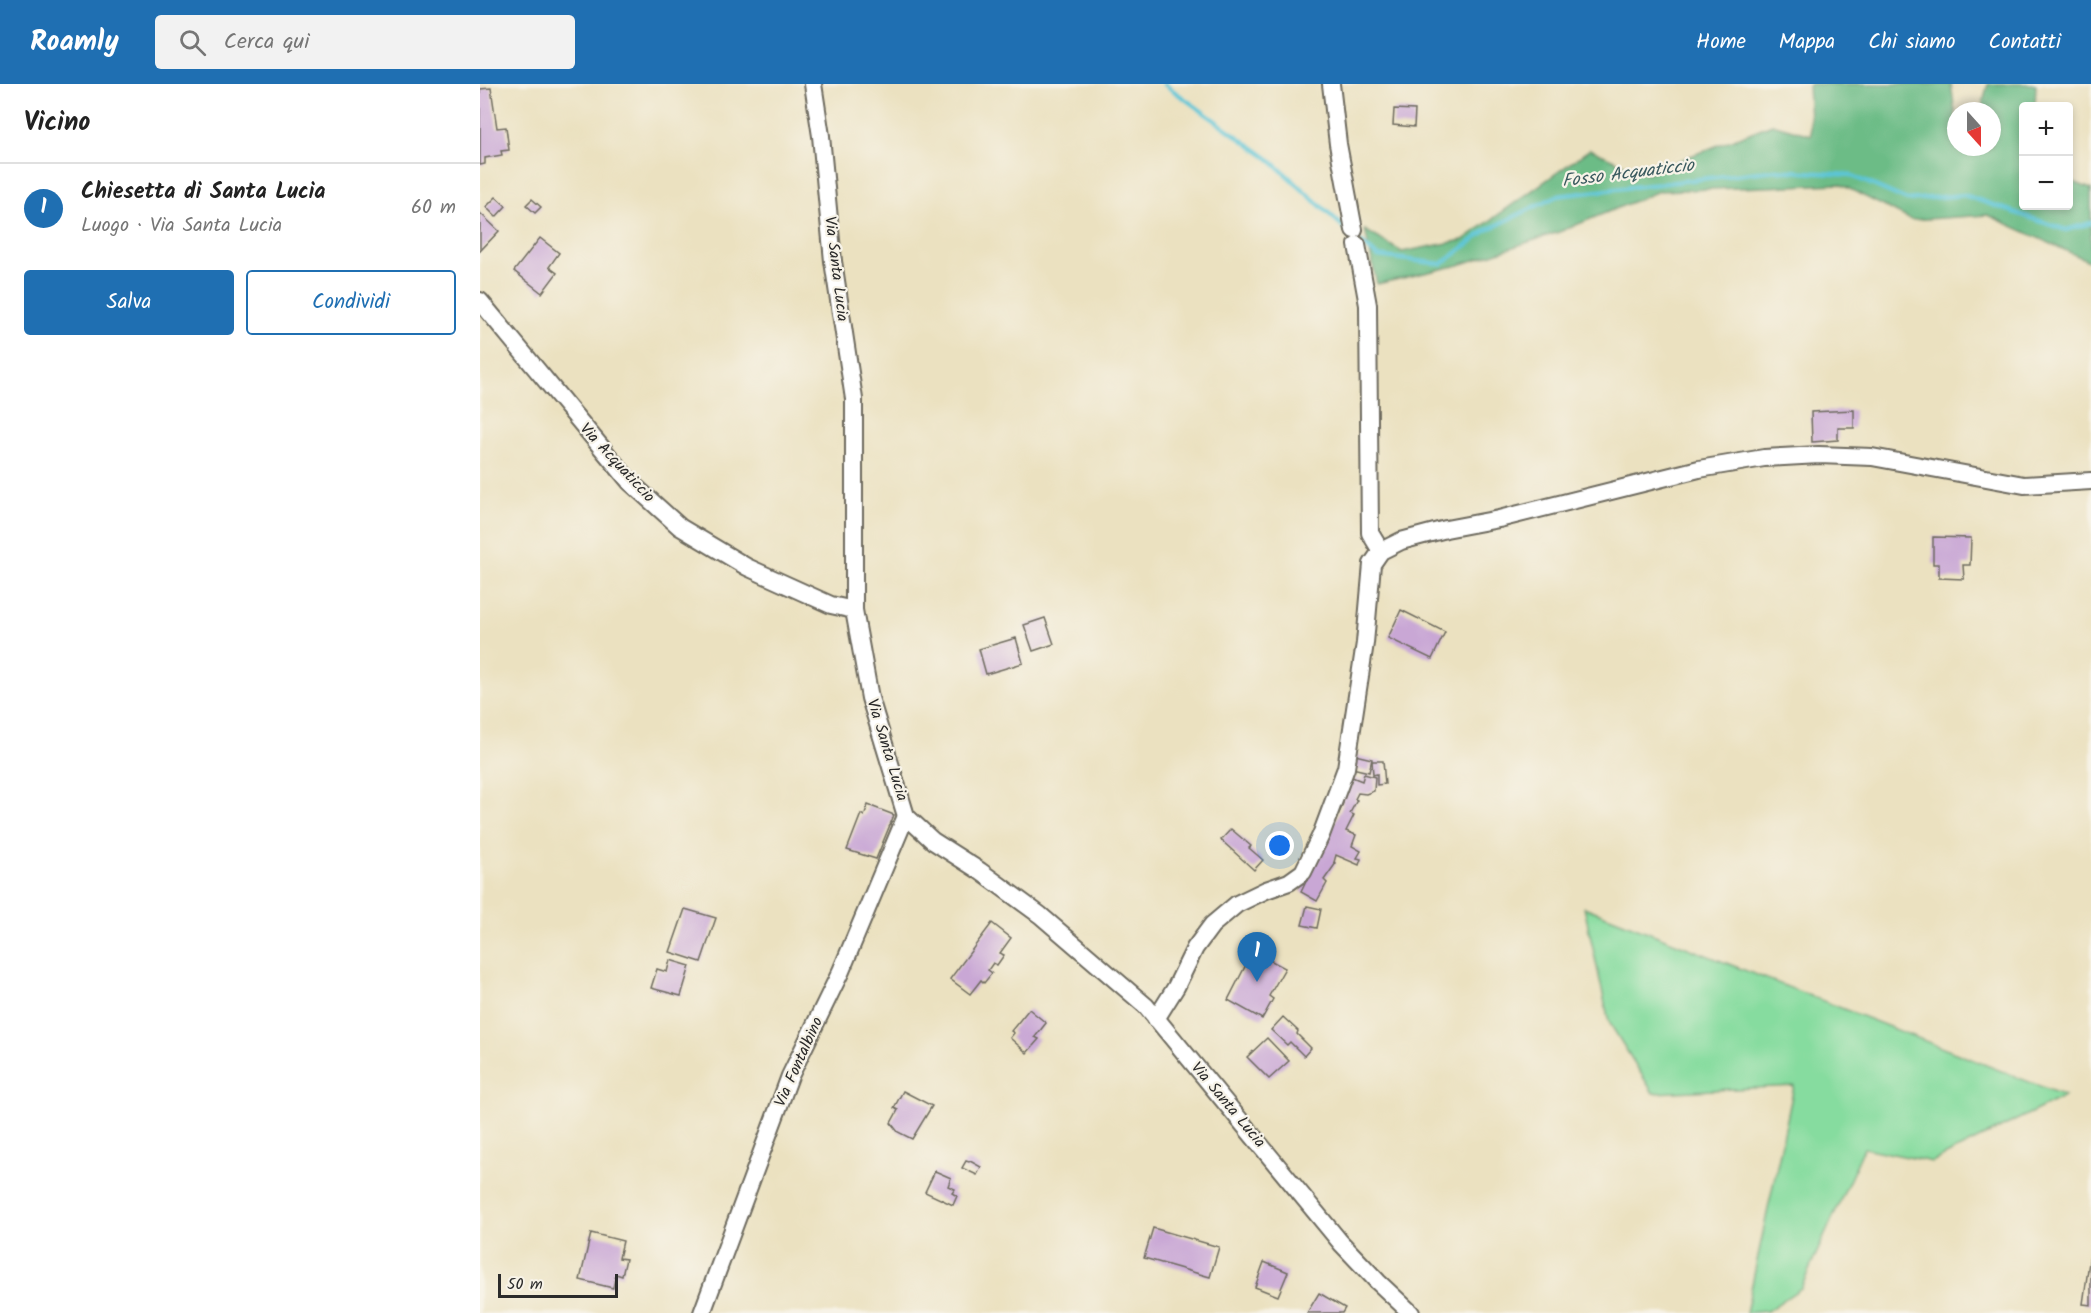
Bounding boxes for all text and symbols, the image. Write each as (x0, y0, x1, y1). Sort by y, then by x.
search box (155, 15, 575, 69)
text: Roamly (30, 20, 119, 65)
text: Cerca qui (224, 25, 309, 60)
icon: search (176, 26, 209, 59)
text: Home (1696, 26, 1746, 59)
text: Mappa (1779, 26, 1835, 59)
text: Chi siamo (1868, 26, 1955, 59)
text: Contatti (1988, 26, 2061, 59)
text: Vicino (24, 102, 90, 144)
north arrow (1947, 102, 2001, 156)
map controls (2019, 102, 2073, 210)
button: + (2019, 102, 2073, 156)
water label: Fosso Acquaticcio (1560, 151, 1697, 196)
button: − (2019, 156, 2073, 210)
text: Chiesetta di Santa Lucia (81, 175, 326, 210)
text: 1 (40, 192, 47, 224)
text: 60 m (411, 192, 456, 224)
text: Luogo · Via Santa Lucia (81, 210, 282, 242)
street label: Via Santa Lucia (817, 215, 855, 323)
button: Salva (24, 270, 234, 335)
button: Condividi (246, 270, 456, 335)
street label: Via Acquaticcio (573, 417, 661, 509)
street label: Via Santa Lucia (860, 696, 914, 804)
your location (1265, 831, 1294, 860)
pin: 1 (1238, 932, 1276, 982)
street label: Via Fontalbino (768, 1013, 830, 1111)
street label: Via Santa Lucia (1184, 1056, 1272, 1154)
scale bar (498, 1271, 618, 1298)
text: 50 m (507, 1272, 543, 1297)

